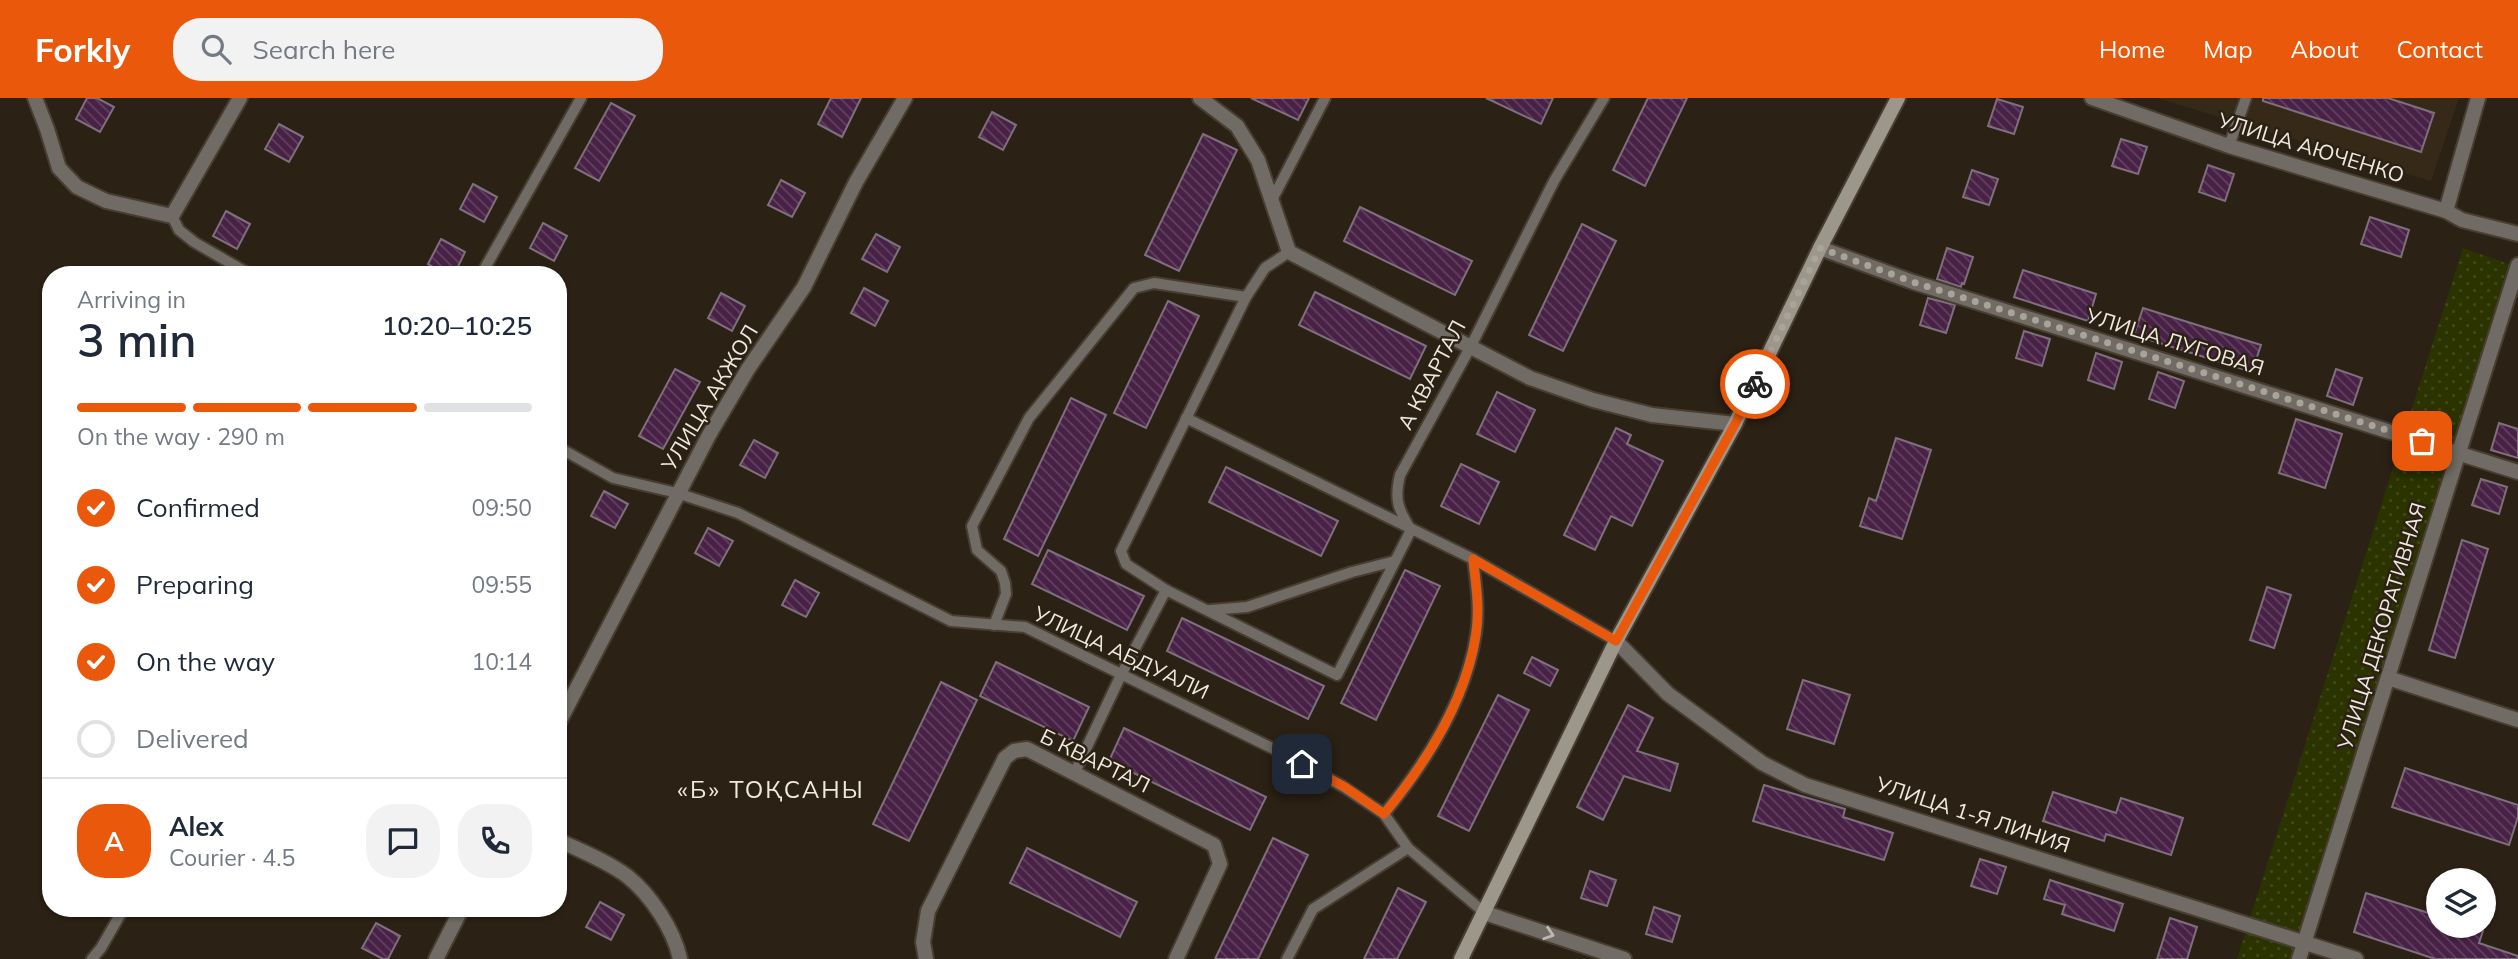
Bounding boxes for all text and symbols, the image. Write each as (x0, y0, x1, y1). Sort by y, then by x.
search box (173, 18, 663, 81)
text: Forkly (35, 29, 131, 70)
icon: search (197, 30, 235, 68)
text: Search here (253, 33, 395, 66)
text: Home (2099, 34, 2165, 64)
text: Map (2203, 34, 2253, 64)
text: About (2291, 34, 2359, 64)
text: Contact (2397, 34, 2483, 64)
street label: УЛИЦА АЮЧЕНКО (2214, 106, 2408, 188)
text: Arriving in (77, 285, 186, 314)
street label: УЛИЦА ЛУГОВАЯ (2082, 301, 2268, 381)
text: 10:20–10:25 (382, 309, 532, 342)
text: 3 min (77, 311, 196, 369)
street label: А КВАРТАЛ (1391, 315, 1471, 434)
street label: УЛИЦА АКЖОЛ (655, 320, 763, 476)
courier (1720, 349, 1790, 419)
icon: bike (1736, 365, 1774, 403)
pin (2392, 411, 2452, 471)
text: On the way · 290 m (77, 422, 285, 451)
icon: bag (2403, 422, 2441, 460)
icon: check (77, 489, 115, 527)
text: Confirmed (136, 491, 260, 524)
text: 09:50 (472, 493, 532, 522)
street label: УЛИЦА ДЕКОРАТИВНАЯ (2331, 499, 2431, 753)
icon: check (77, 566, 115, 604)
text: Preparing (136, 568, 254, 601)
text: 09:55 (472, 570, 532, 599)
street label: УЛИЦА АБДУАЛИ (1029, 600, 1213, 704)
icon: check (77, 643, 115, 681)
text: On the way (136, 645, 275, 678)
text: 10:14 (472, 647, 532, 676)
text: Delivered (136, 722, 249, 755)
street label: Б КВАРТАЛ (1036, 722, 1154, 798)
pin (1272, 734, 1332, 794)
icon: home (1283, 745, 1321, 783)
street label: УЛИЦА 1-Я ЛИНИЯ (1872, 770, 2074, 858)
district label: «Б» ТОҚСАНЫ (677, 774, 865, 804)
button: chat (366, 804, 440, 878)
button: phone (458, 804, 532, 878)
text: Alex (169, 810, 224, 843)
text: A (104, 825, 124, 858)
text: Courier · 4.5 (169, 843, 295, 872)
map controls (2426, 868, 2496, 938)
button: layers (2426, 868, 2496, 938)
one-way arrow (1543, 926, 1555, 940)

